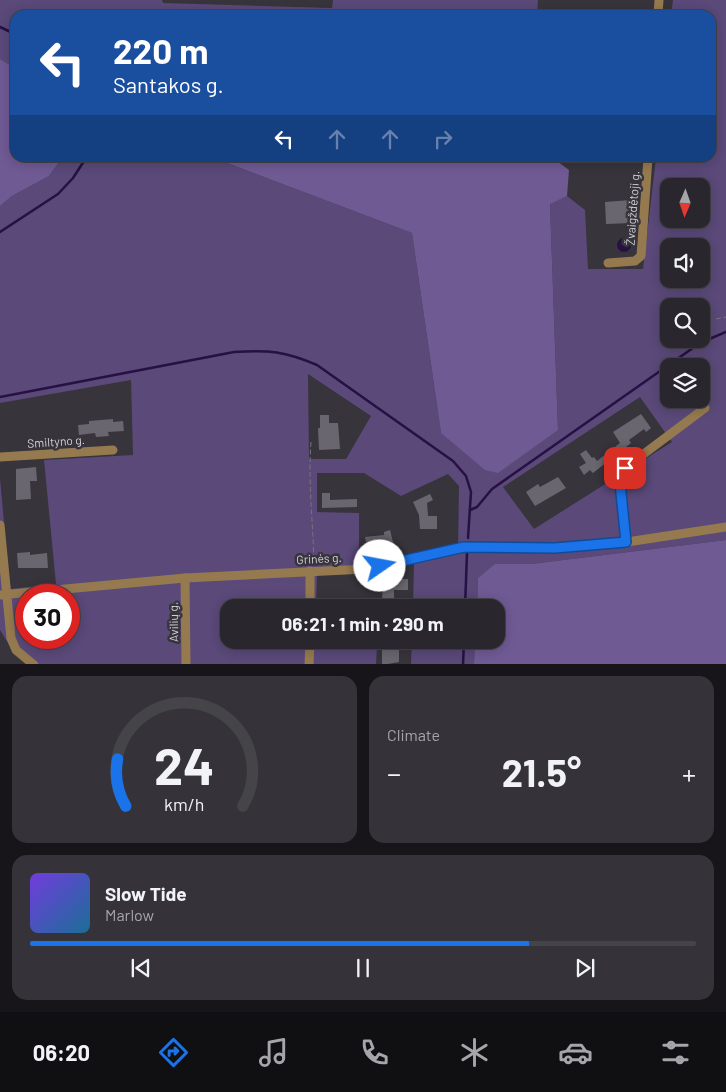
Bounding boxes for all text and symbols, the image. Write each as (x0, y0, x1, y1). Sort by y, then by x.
text: 220 m (113, 29, 208, 71)
icon: left (30, 30, 95, 95)
text: Santakos g. (113, 71, 224, 97)
icon: left (270, 125, 298, 153)
icon: ahead (323, 125, 351, 153)
icon: ahead (376, 125, 404, 153)
icon: right (429, 125, 457, 153)
street label: Žvaigždėtoji g. (622, 170, 642, 246)
north arrow (660, 178, 710, 228)
map controls (660, 178, 710, 408)
button: sound (660, 238, 710, 288)
button: search (660, 298, 710, 348)
button: layers (660, 358, 710, 408)
street label: Smiltyno g. (27, 432, 85, 450)
pin (604, 447, 646, 489)
icon: arrive (611, 454, 639, 482)
position arrow (353, 539, 405, 591)
street label: Grinės g. (296, 550, 342, 566)
speed limit sign: 30 (15, 584, 80, 649)
street label: Avilių g. (166, 602, 180, 642)
text: 06:21 · 1 min · 290 m (281, 612, 444, 635)
text: Climate (387, 725, 440, 744)
text: 24 (154, 733, 215, 795)
text: 21.5° (502, 749, 581, 795)
text: − (387, 756, 401, 790)
text: + (682, 756, 696, 790)
text: km/h (164, 793, 205, 815)
text: Slow Tide (105, 882, 187, 905)
text: Marlow (105, 905, 154, 924)
icon: previous (127, 954, 155, 982)
icon: pause (349, 954, 377, 982)
icon: next (571, 954, 599, 982)
icon: directions (156, 1035, 191, 1070)
icon: music (256, 1035, 291, 1070)
icon: phone (357, 1035, 392, 1070)
icon: climate (457, 1035, 492, 1070)
icon: car (558, 1035, 593, 1070)
icon: filters (658, 1035, 693, 1070)
text: 06:20 (33, 1039, 90, 1065)

